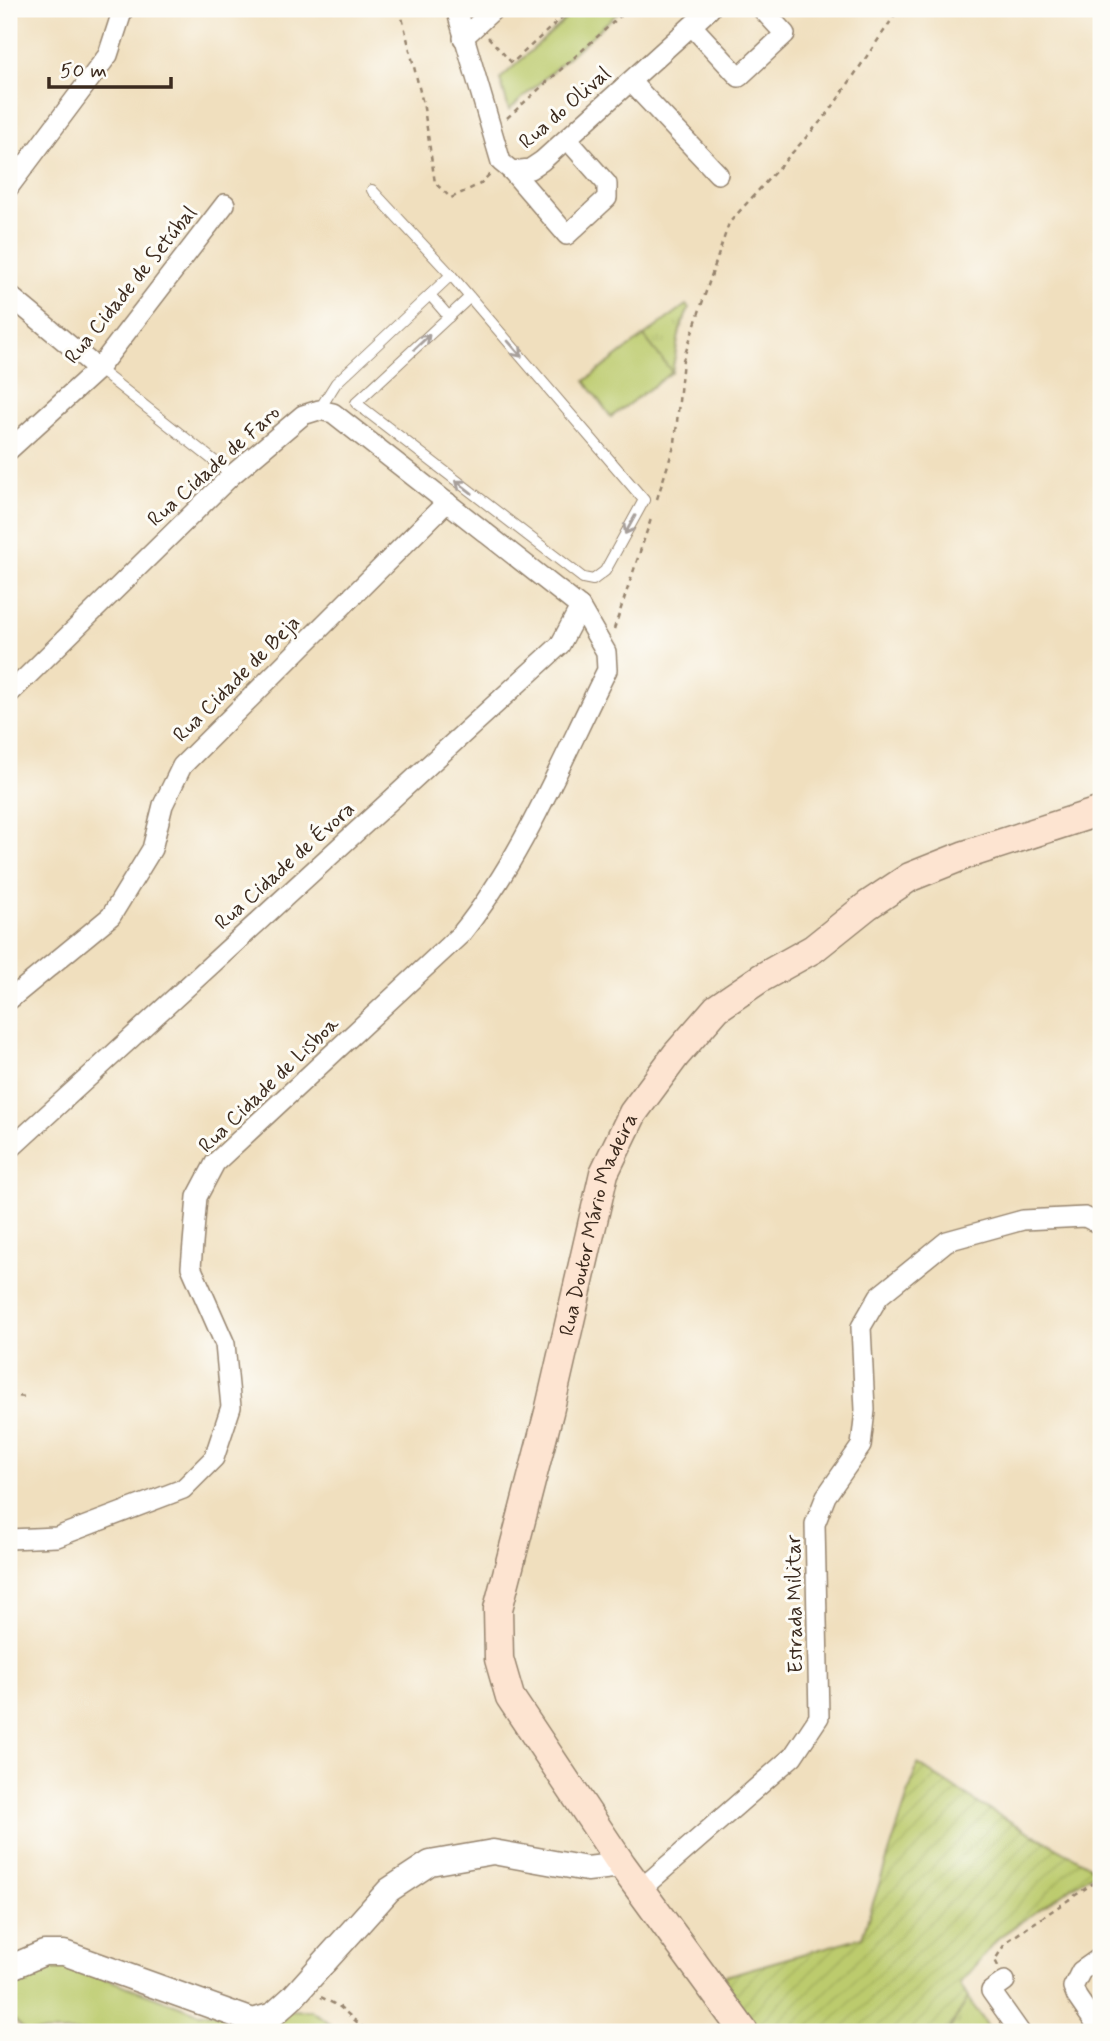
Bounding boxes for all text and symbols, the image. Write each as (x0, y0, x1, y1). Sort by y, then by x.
scale bar (49, 46, 172, 90)
text: 50 m (60, 57, 107, 85)
street label: Rua do Olival (513, 60, 617, 156)
street label: Rua Cidade de Setúbal (58, 200, 204, 370)
one-way arrow (413, 334, 431, 350)
one-way arrow (507, 340, 523, 358)
street label: Rua Cidade de Faro (142, 399, 286, 533)
one-way arrow (456, 479, 474, 494)
one-way arrow (623, 514, 637, 535)
street label: Rua Cidade de Beja (167, 609, 307, 749)
street label: Rua Cidade de Évora (209, 795, 361, 937)
street label: Rua Cidade de Lisboa (193, 1010, 346, 1159)
street label: Rua Doutor Mário Madeira (553, 1108, 645, 1339)
street label: Estrada Militar (780, 1534, 810, 1674)

